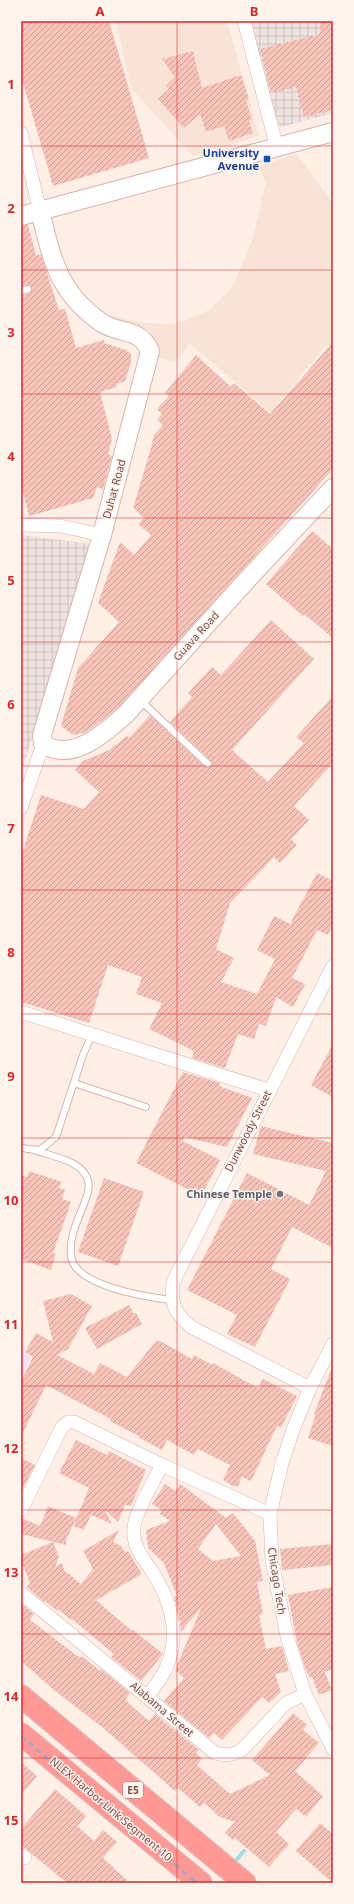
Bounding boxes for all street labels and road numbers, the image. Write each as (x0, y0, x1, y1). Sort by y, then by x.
street label: Duhat Road (98, 457, 129, 520)
street label: Guava Road (169, 608, 222, 664)
street label: Dunwoody Street (221, 1087, 275, 1174)
street label: Chicago Tech (265, 1546, 290, 1616)
street label: Alabama Street (127, 1677, 197, 1740)
street label: NLEX Harbor Link Segment 10 (47, 1753, 176, 1864)
road number: E5 (123, 1782, 143, 1798)

